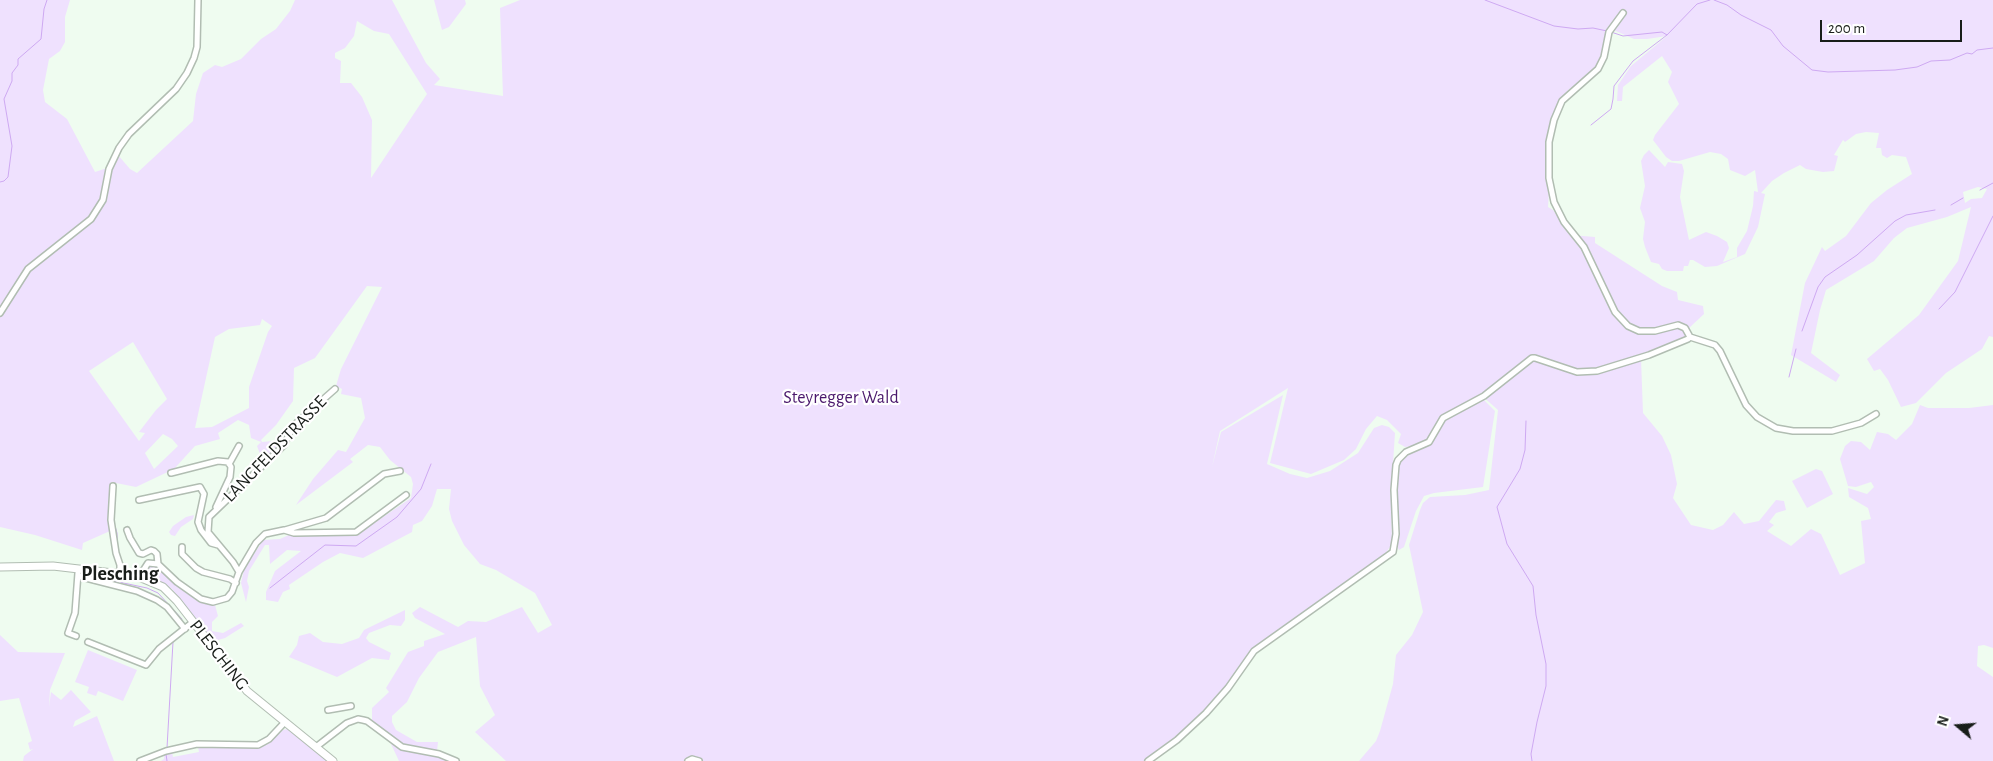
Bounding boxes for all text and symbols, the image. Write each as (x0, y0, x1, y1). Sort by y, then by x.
scale bar (1823, 10, 1966, 42)
text: 200 m (1828, 21, 1865, 36)
park label: Steyregger Wald (783, 387, 899, 409)
street label: LANGFELDSTRASSE (219, 391, 331, 507)
district label: Plesching (81, 562, 159, 586)
street label: PLESCHING (185, 616, 253, 694)
north arrow (1933, 701, 1983, 751)
text: N (1936, 715, 1952, 728)

